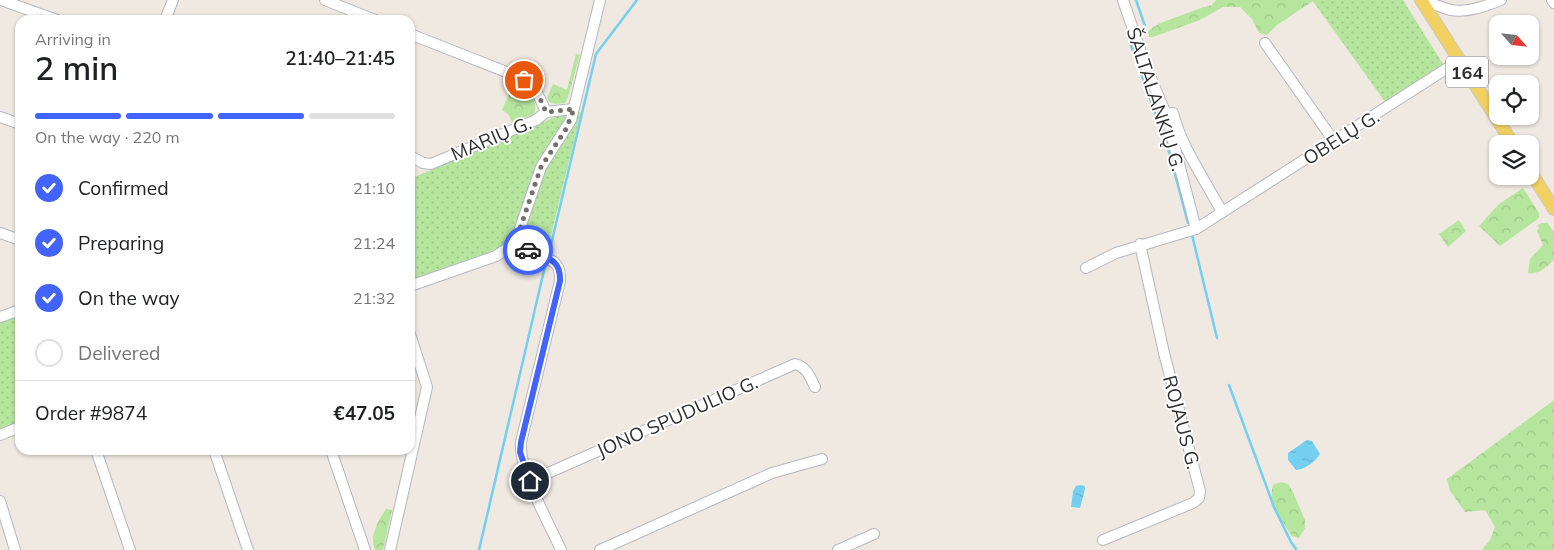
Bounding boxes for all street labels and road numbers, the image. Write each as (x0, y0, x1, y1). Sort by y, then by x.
street label: ŠALTALANKIŲ G. (1121, 24, 1191, 174)
road number: 164 (1446, 56, 1488, 88)
street label: OBELŲ G. (1298, 104, 1384, 170)
street label: MARIŲ G. (447, 110, 535, 166)
street label: JONO SPUDULIO G. (593, 370, 761, 462)
street label: ROJAUS G. (1158, 372, 1206, 472)

